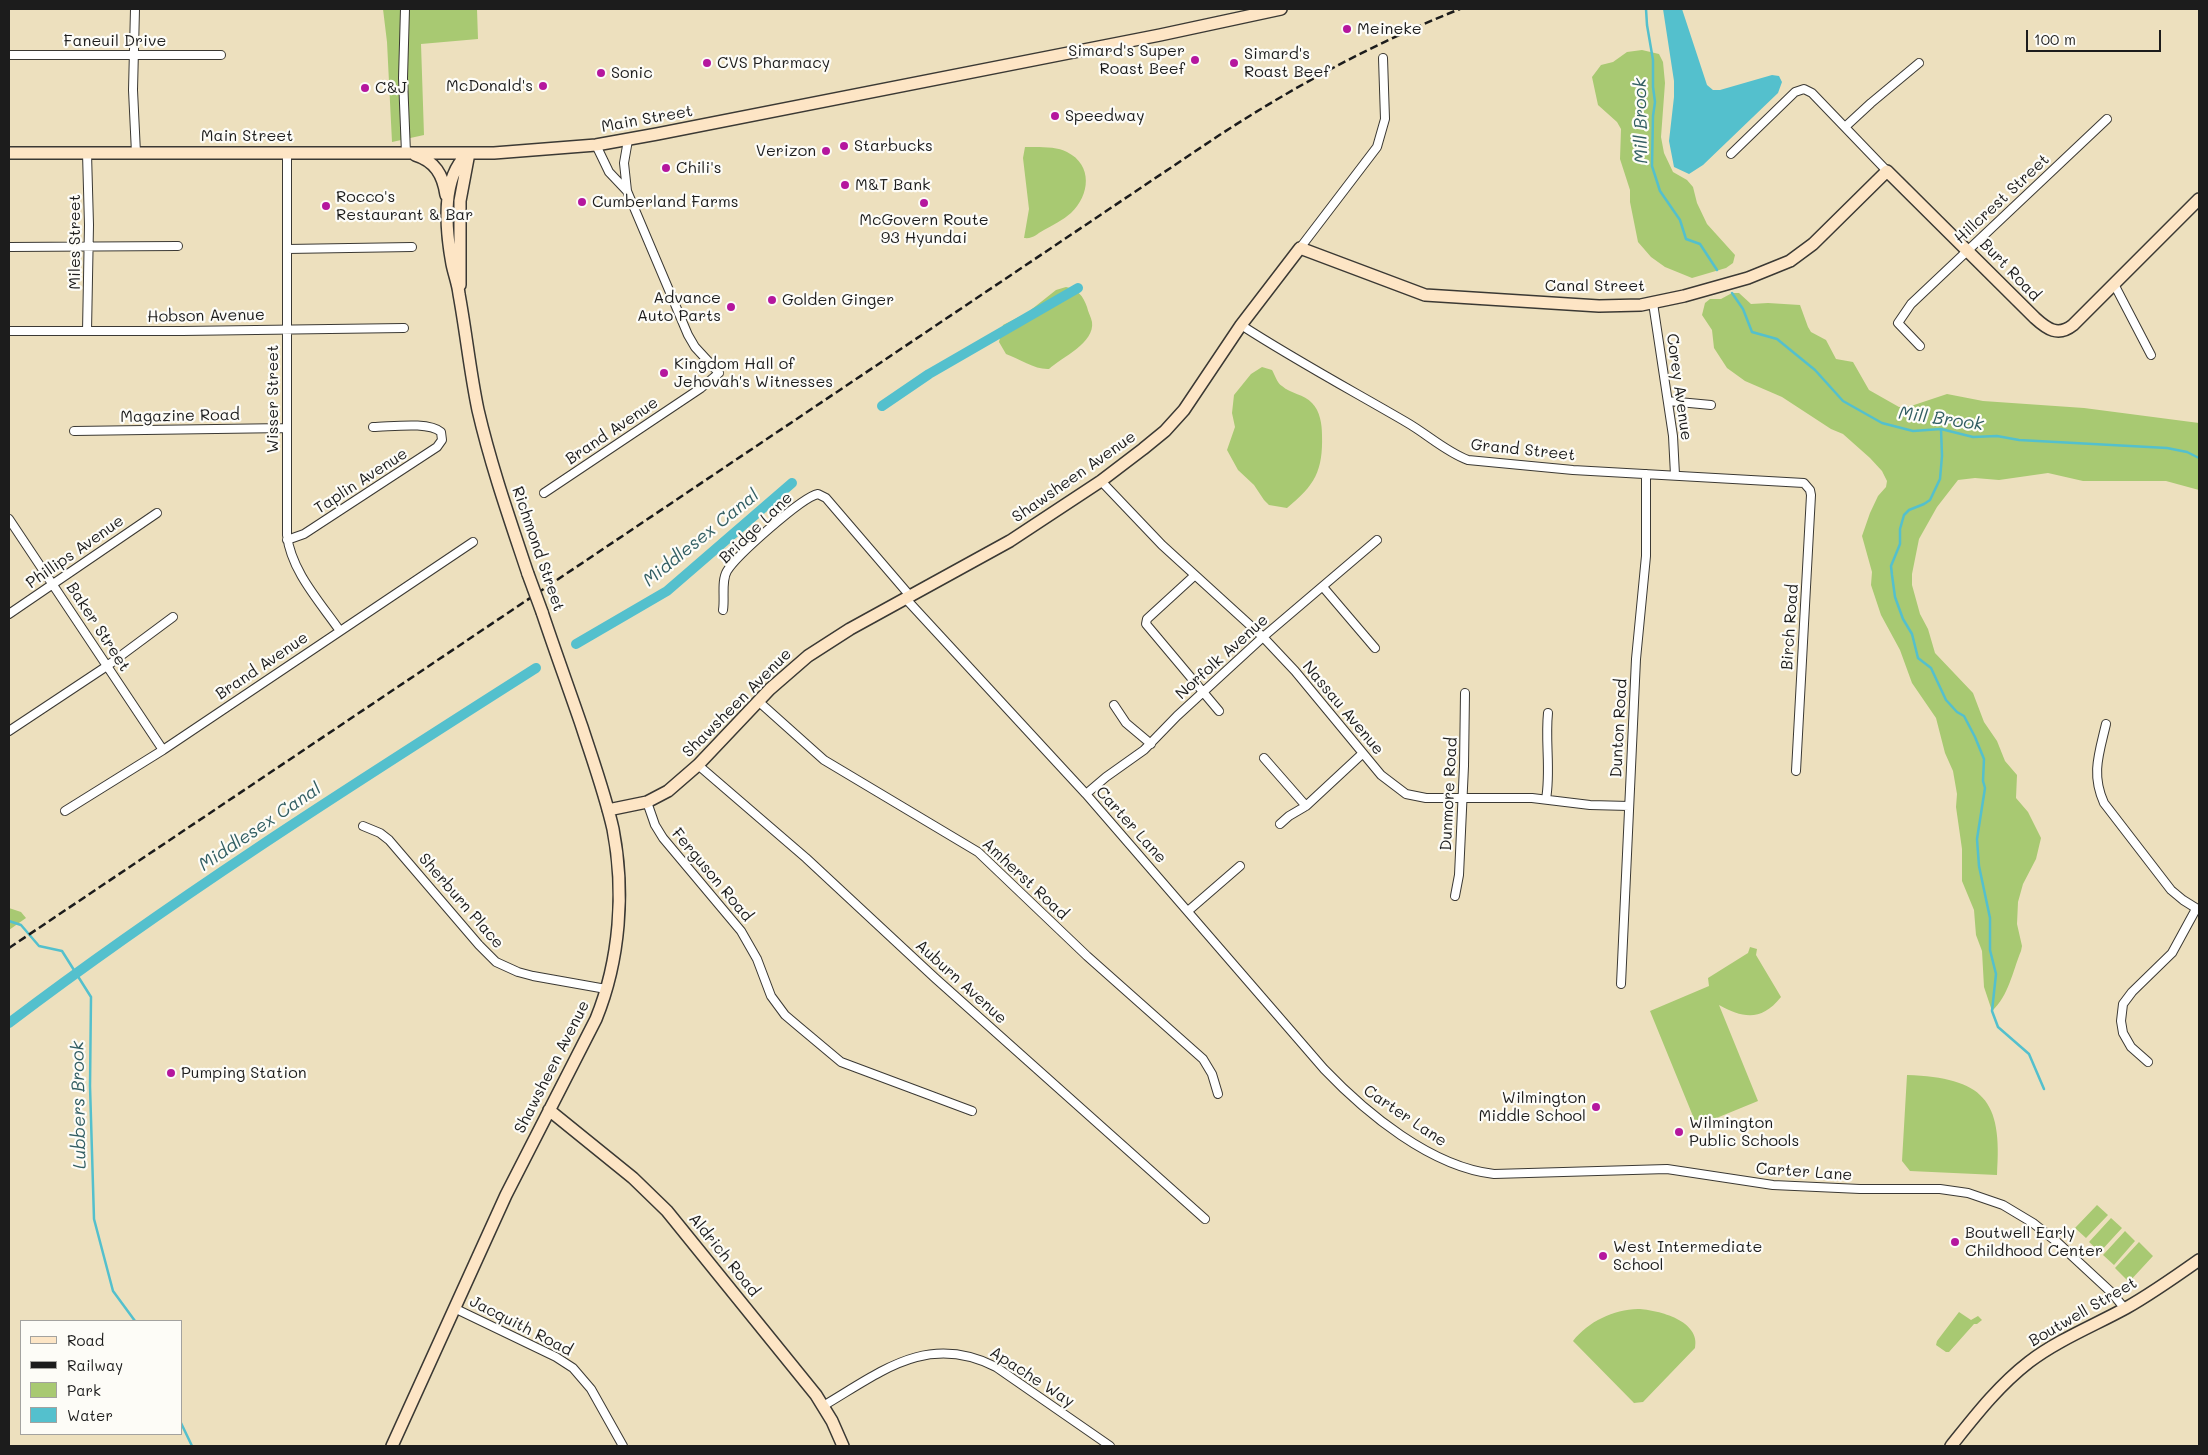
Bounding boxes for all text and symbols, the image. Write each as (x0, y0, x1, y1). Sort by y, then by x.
place label: Meineke (1357, 19, 1422, 39)
scale bar (2028, 20, 2163, 52)
marker: Meineke (1341, 23, 1353, 35)
text: 100 m (2034, 29, 2076, 49)
street label: Faneuil Drive (64, 31, 166, 51)
place label: Simard's Super Roast Beef (1068, 41, 1185, 79)
place label: Simard's Roast Beef (1244, 44, 1330, 82)
place label: CVS Pharmacy (717, 53, 830, 73)
marker: Simard's Super Roast Beef (1189, 54, 1201, 66)
marker: CVS Pharmacy (701, 57, 713, 69)
marker: Simard's Roast Beef (1228, 57, 1240, 69)
place label: Sonic (611, 63, 653, 83)
marker: Sonic (595, 67, 607, 79)
place label: McDonald's (446, 76, 533, 96)
place label: C&J (375, 78, 407, 98)
water label: Mill Brook (1629, 78, 1653, 164)
marker: McDonald's (537, 80, 549, 92)
marker: C&J (359, 82, 371, 94)
street label: Main Street (600, 102, 694, 136)
place label: Speedway (1065, 106, 1145, 126)
marker: Speedway (1049, 110, 1061, 122)
street label: Main Street (201, 126, 293, 146)
place label: Starbucks (854, 136, 933, 156)
marker: Starbucks (838, 140, 850, 152)
place label: Verizon (756, 141, 816, 161)
marker: Verizon (820, 145, 832, 157)
street label: Hillcrest Street (1951, 150, 2053, 248)
place label: Chili's (676, 158, 722, 178)
marker: Chili's (660, 162, 672, 174)
place label: M&T Bank (855, 175, 931, 195)
marker: M&T Bank (839, 179, 851, 191)
place label: Rocco's Restaurant & Bar (336, 187, 473, 225)
place label: Cumberland Farms (592, 192, 739, 212)
street label: Miles Street (65, 194, 85, 290)
marker: Cumberland Farms (576, 196, 588, 208)
marker: McGovern Route 93 Hyundai (918, 197, 930, 209)
marker: Rocco's Restaurant & Bar (320, 200, 332, 212)
place label: McGovern Route 93 Hyundai (859, 210, 989, 248)
street label: Burt Road (1976, 235, 2044, 305)
street label: Canal Street (1545, 276, 1645, 296)
place label: Advance Auto Parts (637, 288, 721, 326)
place label: Golden Ginger (782, 290, 894, 310)
marker: Golden Ginger (766, 294, 778, 306)
marker: Advance Auto Parts (725, 301, 737, 313)
street label: Hobson Avenue (147, 305, 265, 327)
street label: Corey Avenue (1662, 332, 1696, 442)
street label: Wisser Street (263, 345, 283, 453)
place label: Kingdom Hall of Jehovah's Witnesses (674, 354, 833, 392)
marker: Kingdom Hall of Jehovah's Witnesses (658, 367, 670, 379)
street label: Brand Avenue (562, 393, 662, 469)
water label: Mill Brook (1897, 402, 1985, 436)
street label: Magazine Road (120, 405, 240, 427)
street label: Shawsheen Avenue (1009, 427, 1139, 527)
street label: Grand Street (1470, 435, 1576, 465)
street label: Taplin Avenue (311, 444, 411, 518)
street label: Richmond Street (508, 484, 568, 614)
water label: Middlesex Canal (639, 485, 763, 591)
street label: Bridge Lane (715, 488, 797, 568)
street label: Phillips Avenue (22, 511, 128, 593)
street label: Baker Street (62, 579, 134, 675)
street label: Birch Road (1777, 583, 1803, 671)
street label: Norfolk Avenue (1172, 610, 1272, 704)
street label: Brand Avenue (212, 628, 312, 704)
street label: Shawsheen Avenue (678, 644, 796, 762)
street label: Nassau Avenue (1298, 657, 1388, 759)
street label: Dunton Road (1607, 678, 1631, 778)
street label: Dunmore Road (1436, 737, 1462, 851)
water label: Middlesex Canal (195, 778, 325, 876)
street label: Carter Lane (1092, 783, 1170, 867)
street label: Ferguson Road (667, 824, 757, 926)
street label: Amherst Road (978, 834, 1072, 924)
street label: Sherburn Place (414, 849, 508, 953)
street label: Auburn Avenue (911, 936, 1011, 1028)
street label: Shawsheen Avenue (510, 997, 594, 1137)
water label: Lubbers Brook (67, 1041, 91, 1169)
place label: Pumping Station (181, 1063, 307, 1083)
marker: Pumping Station (165, 1067, 177, 1079)
street label: Carter Lane (1360, 1081, 1450, 1151)
place label: Wilmington Middle School (1479, 1088, 1586, 1126)
marker: Wilmington Middle School (1590, 1101, 1602, 1113)
place label: Wilmington Public Schools (1689, 1113, 1799, 1151)
marker: Wilmington Public Schools (1673, 1126, 1685, 1138)
street label: Carter Lane (1755, 1159, 1853, 1185)
street label: Aldrich Road (685, 1209, 763, 1301)
place label: Boutwell Early Childhood Center (1965, 1223, 2103, 1261)
marker: Boutwell Early Childhood Center (1949, 1236, 1961, 1248)
place label: West Intermediate School (1613, 1237, 1762, 1275)
marker: West Intermediate School (1597, 1250, 1609, 1262)
street label: Boutwell Street (2026, 1273, 2140, 1351)
street label: Jacquith Road (466, 1292, 576, 1360)
legend (20, 1320, 182, 1435)
text: Road (67, 1330, 104, 1350)
street label: Apache Way (986, 1343, 1078, 1411)
text: Railway (67, 1355, 123, 1375)
text: Park (67, 1380, 101, 1400)
text: Water (67, 1405, 113, 1425)

